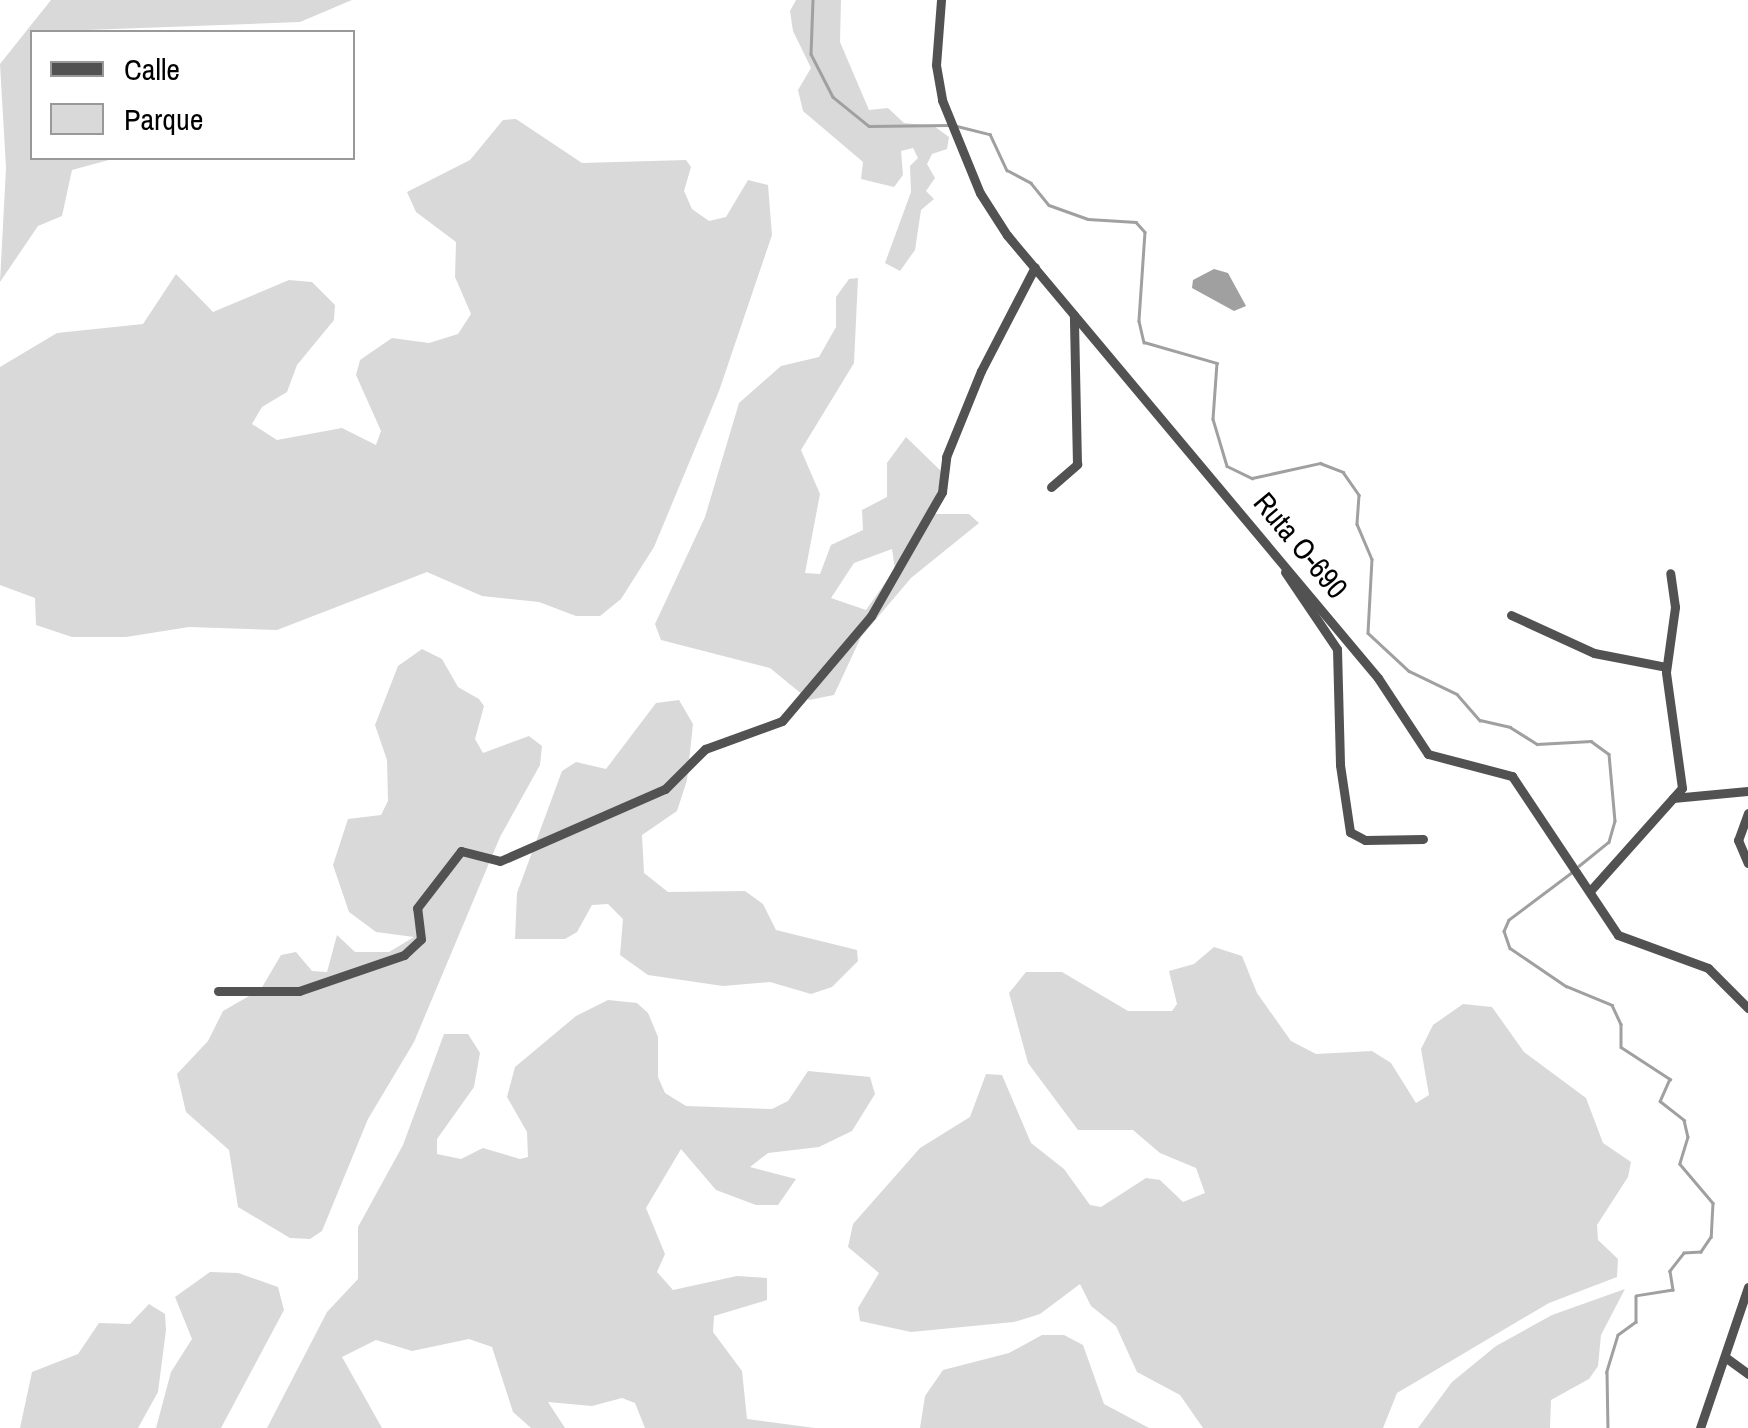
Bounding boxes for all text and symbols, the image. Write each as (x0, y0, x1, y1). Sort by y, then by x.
legend (30, 30, 355, 160)
text: Calle (124, 49, 180, 89)
text: Parque (124, 99, 203, 139)
street label: Ruta O-690 (1246, 485, 1356, 605)

